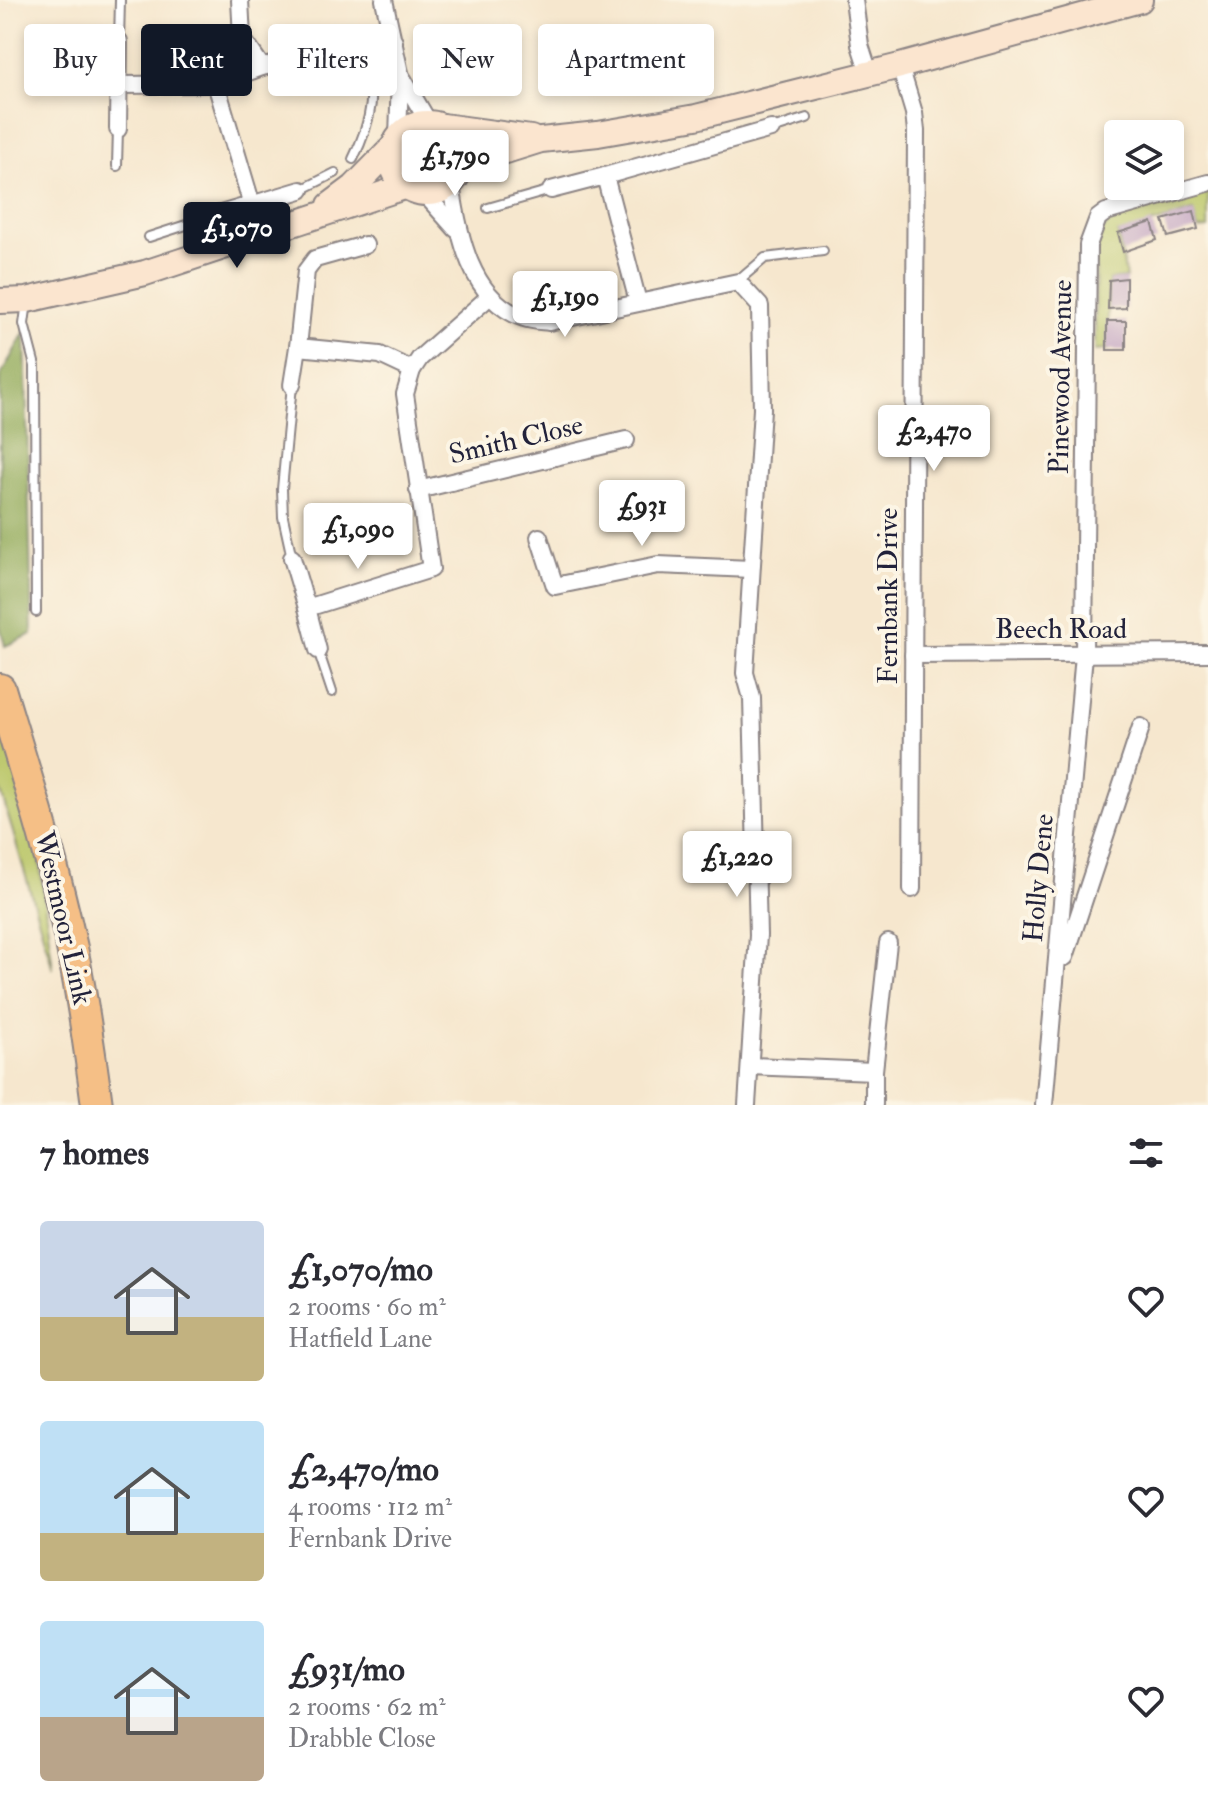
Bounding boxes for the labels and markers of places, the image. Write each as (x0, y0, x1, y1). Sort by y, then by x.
pin: £1,790 (390, 130, 520, 198)
pin: £1,070 (172, 202, 302, 270)
pin: £1,190 (500, 271, 630, 339)
pin: £2,470 (869, 405, 999, 473)
pin: £931 (595, 480, 689, 548)
pin: £1,090 (293, 503, 423, 571)
pin: £1,220 (672, 831, 802, 899)

